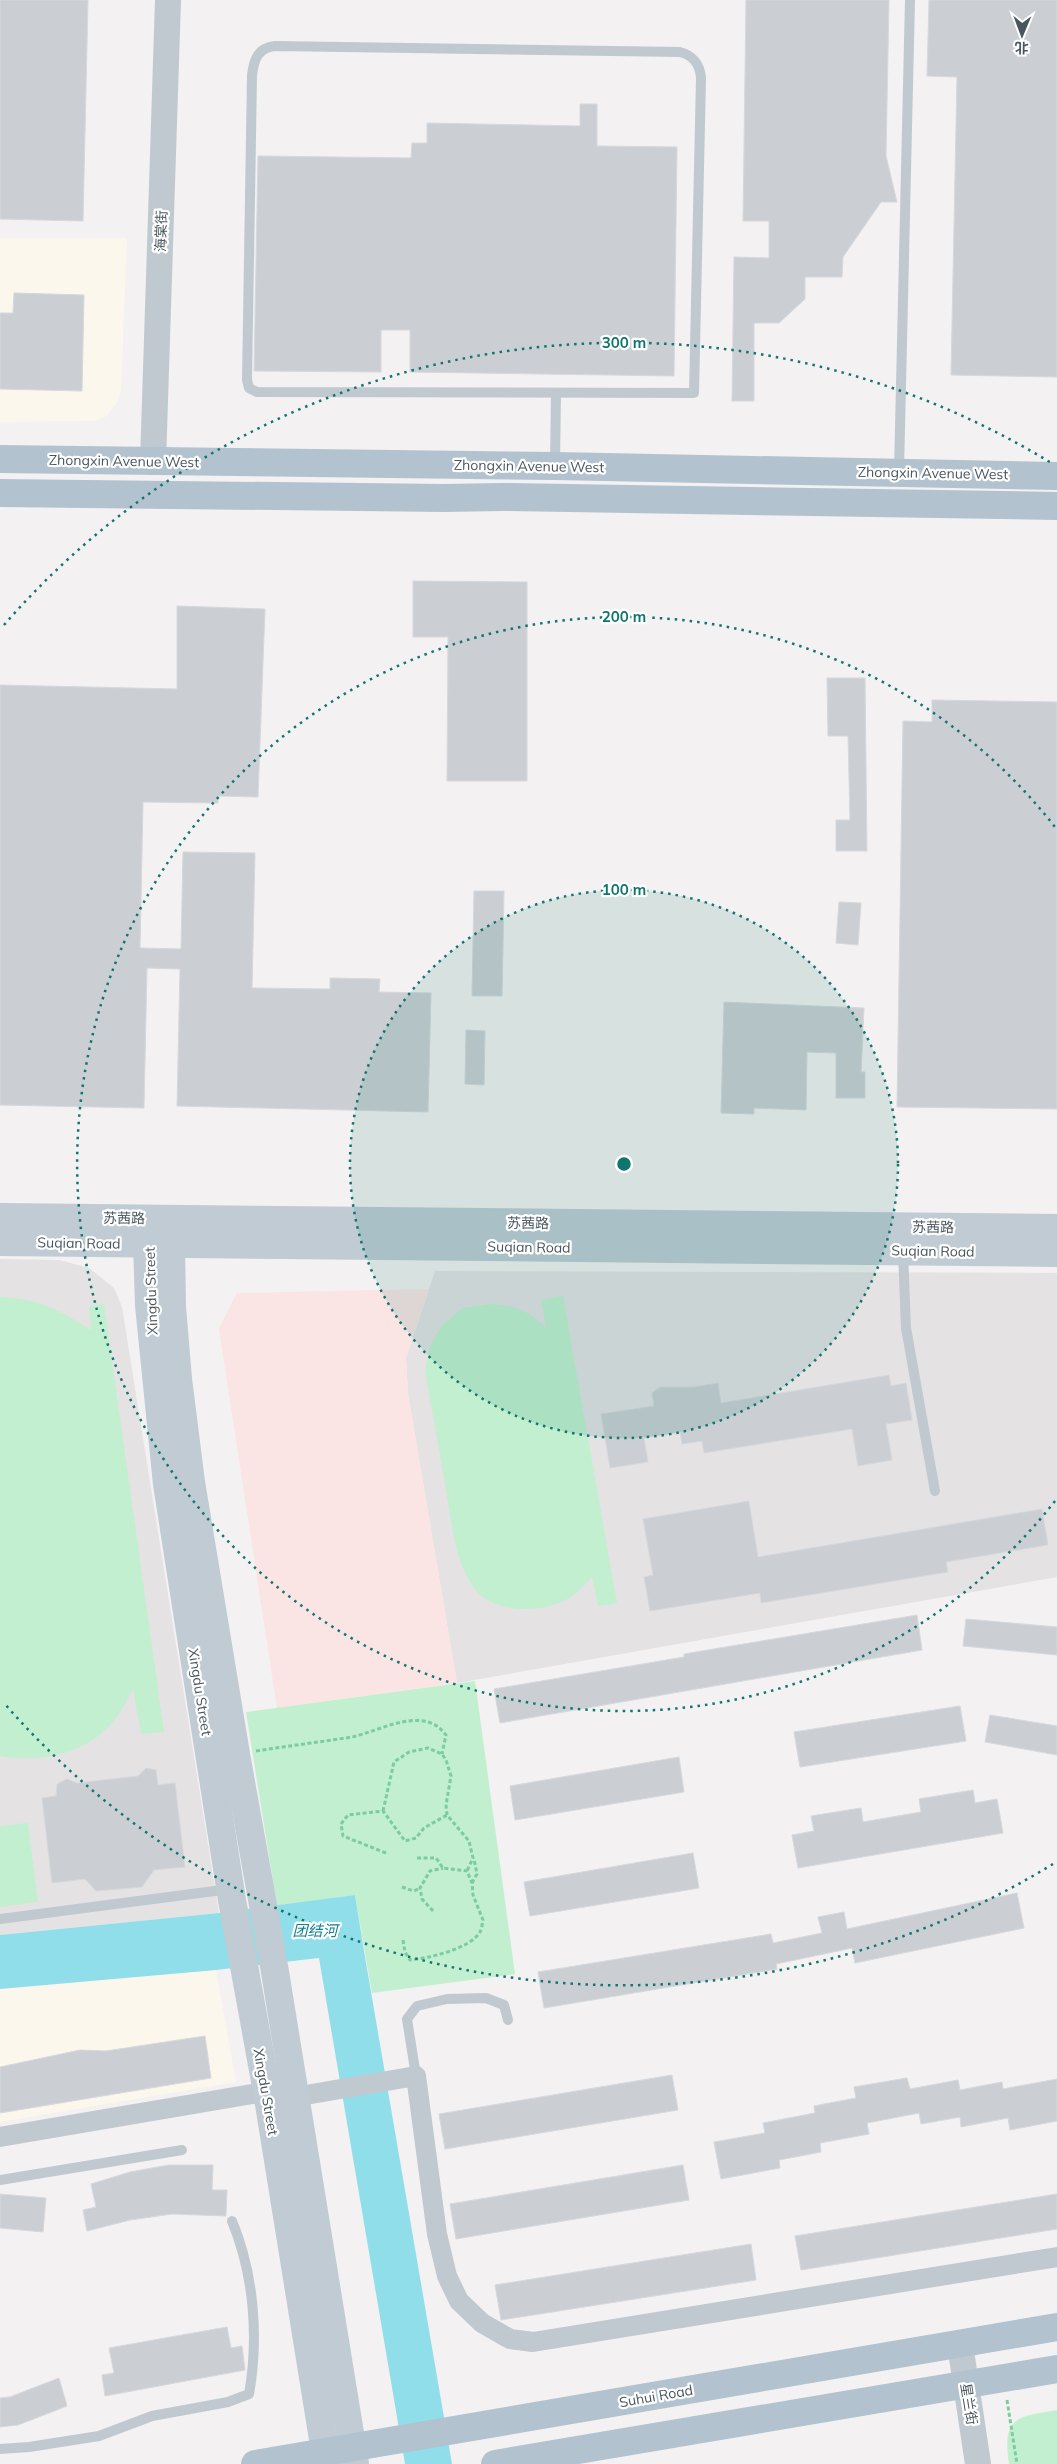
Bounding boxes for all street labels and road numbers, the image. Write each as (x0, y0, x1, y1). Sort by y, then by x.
street label: 海棠街 (151, 210, 171, 252)
street label: Zhongxin Avenue West (49, 451, 199, 471)
street label: Zhongxin Avenue West (454, 456, 604, 476)
street label: Zhongxin Avenue West (858, 463, 1008, 483)
street label: 苏茜路 (103, 1209, 145, 1227)
street label: 苏茜路 (507, 1214, 549, 1232)
street label: 苏茜路 (912, 1218, 954, 1236)
street label: Suqian Road (37, 1233, 121, 1253)
street label: Suqian Road (487, 1237, 571, 1257)
street label: Suqian Road (891, 1241, 975, 1261)
street label: Xingdu Street (140, 1247, 162, 1335)
street label: Xingdu Street (184, 1647, 216, 1737)
street label: Xingdu Street (250, 2047, 283, 2137)
street label: Suhui Road (618, 2381, 694, 2411)
street label: 星兰街 (957, 2382, 981, 2426)

